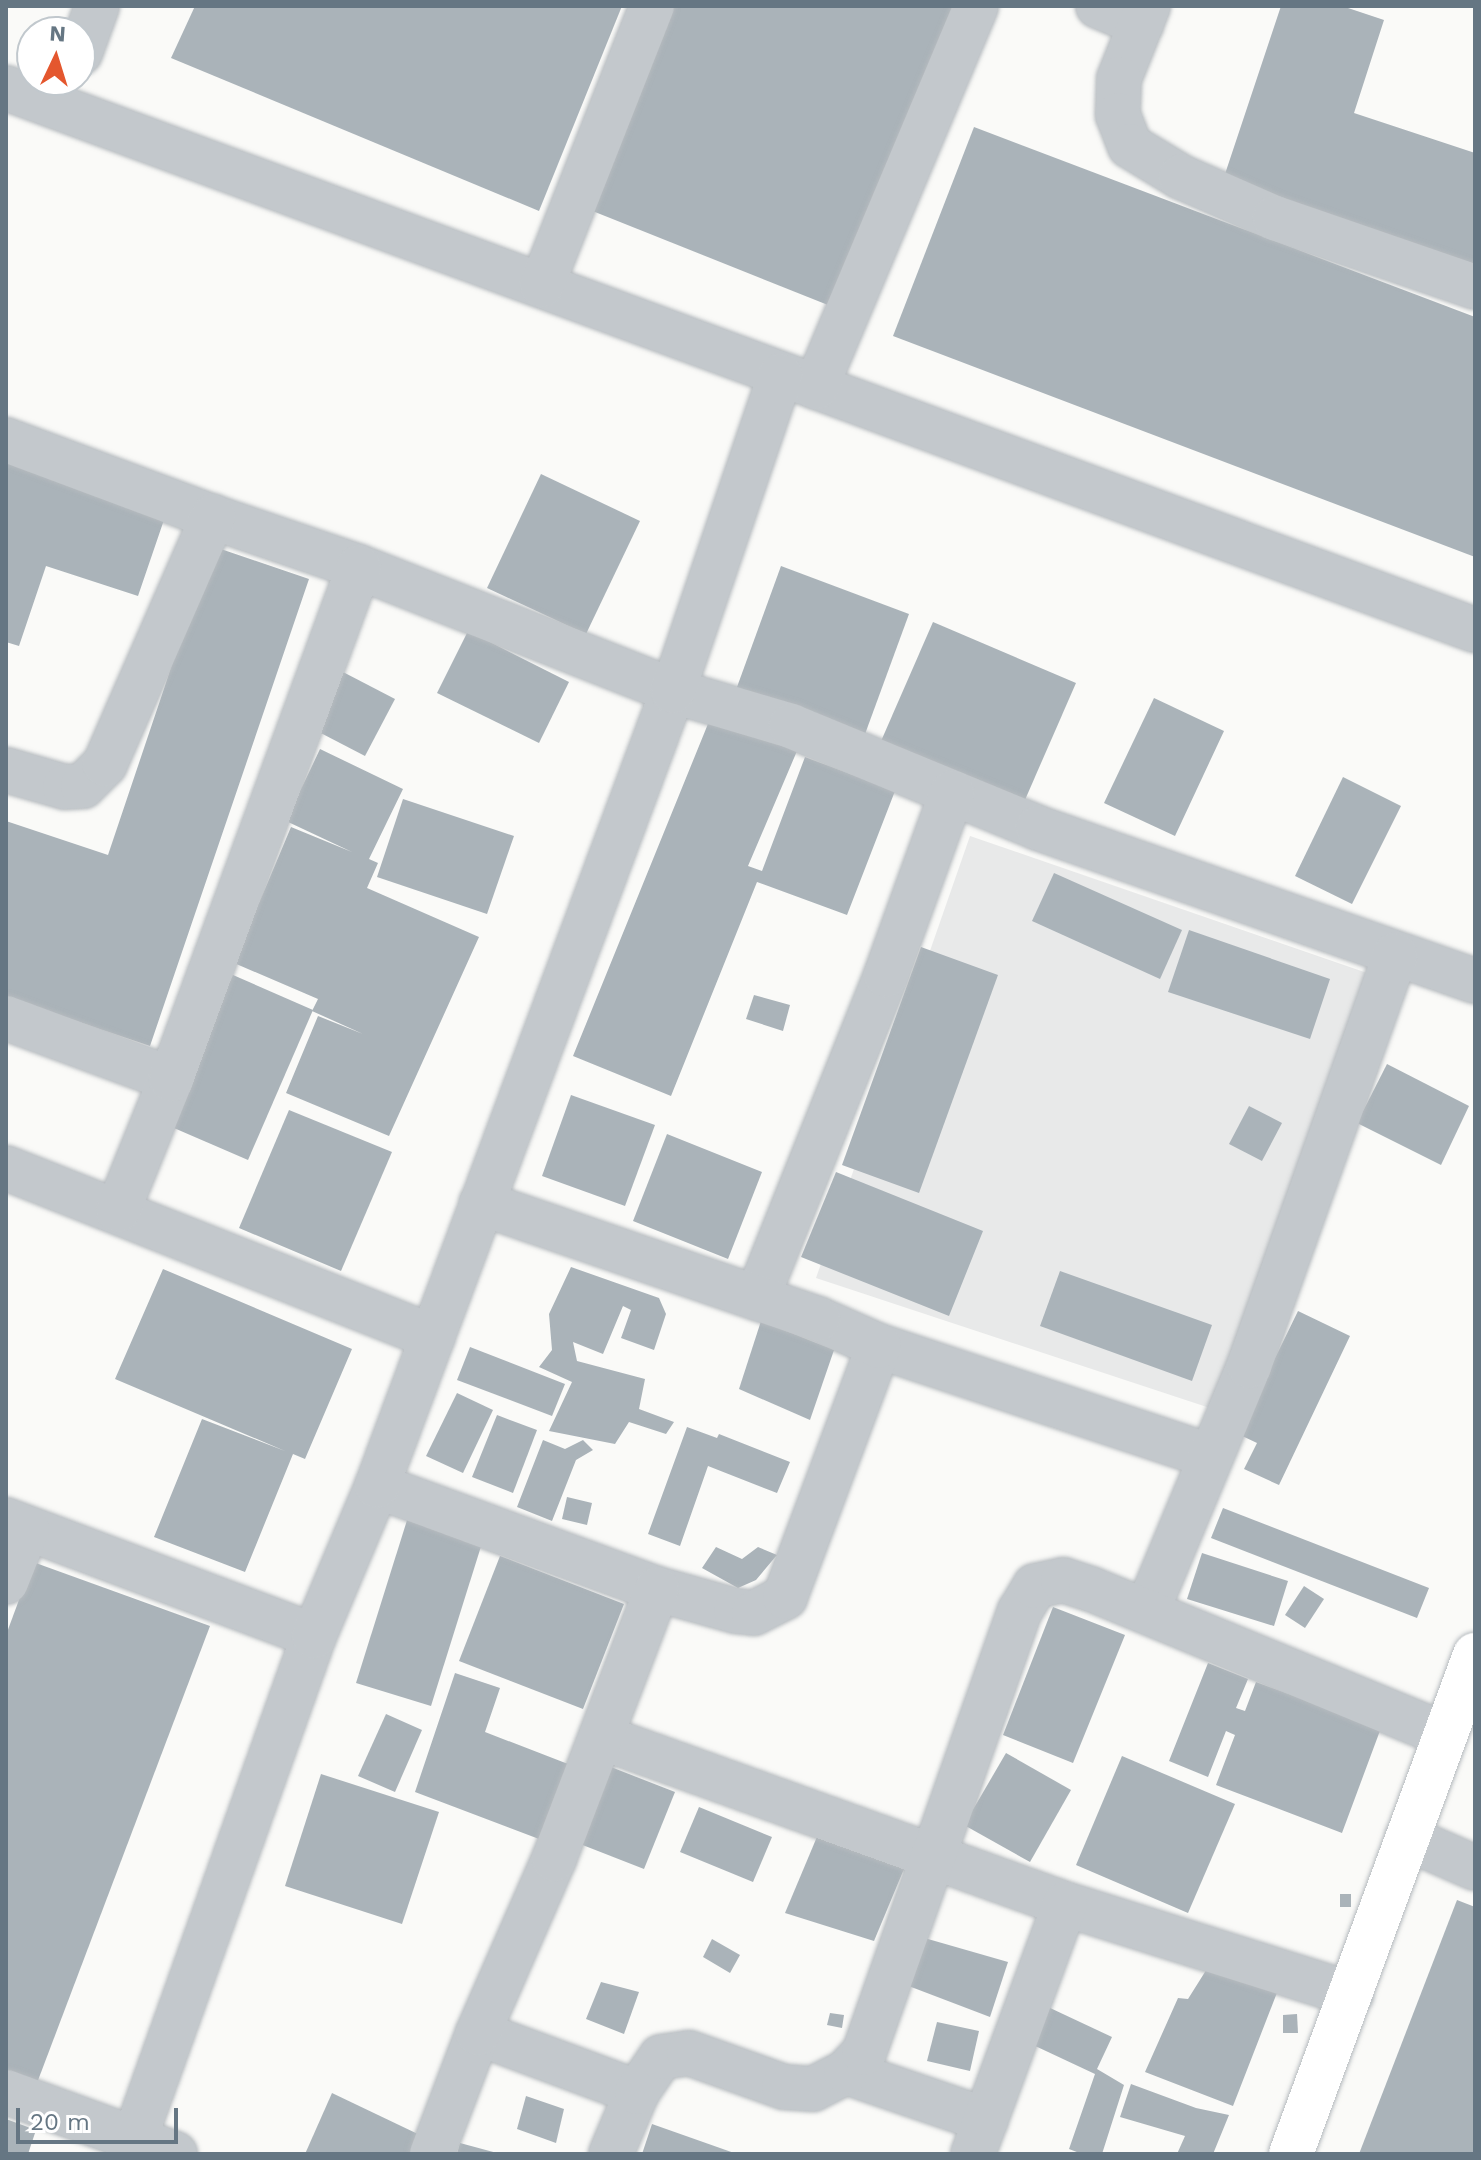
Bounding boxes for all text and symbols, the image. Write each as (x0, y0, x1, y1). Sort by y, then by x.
north arrow (16, 16, 96, 96)
text: N (49, 21, 67, 47)
scale bar (20, 2092, 182, 2142)
text: 20 m (30, 2108, 90, 2136)

